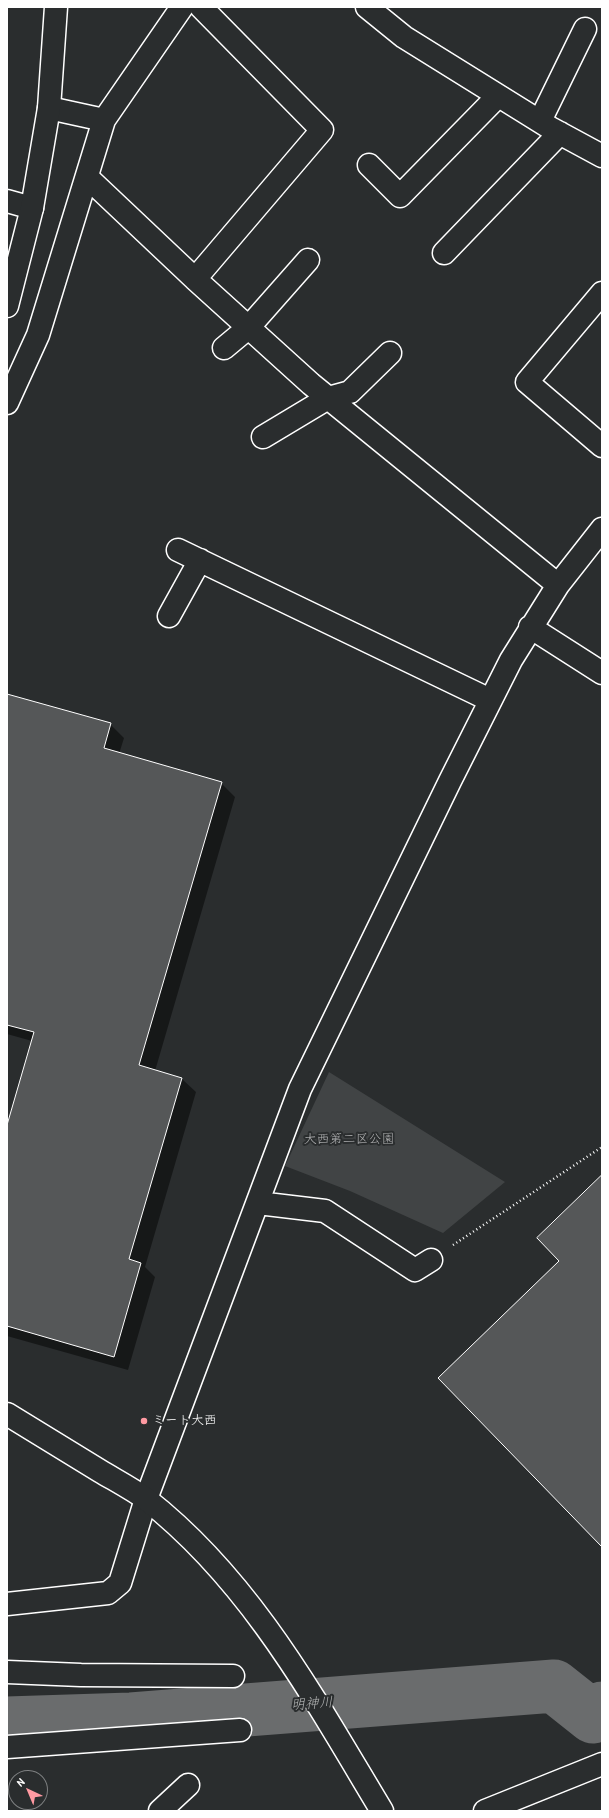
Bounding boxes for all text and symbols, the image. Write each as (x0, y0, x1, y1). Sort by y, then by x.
park label: 大西第二区公園 (304, 1132, 394, 1148)
place label: ミート大西 (152, 1413, 217, 1429)
marker: ミート大西 (139, 1416, 149, 1426)
water label: 明神川 (290, 1694, 334, 1714)
north arrow (8, 1770, 48, 1810)
text: N (13, 1775, 27, 1789)

